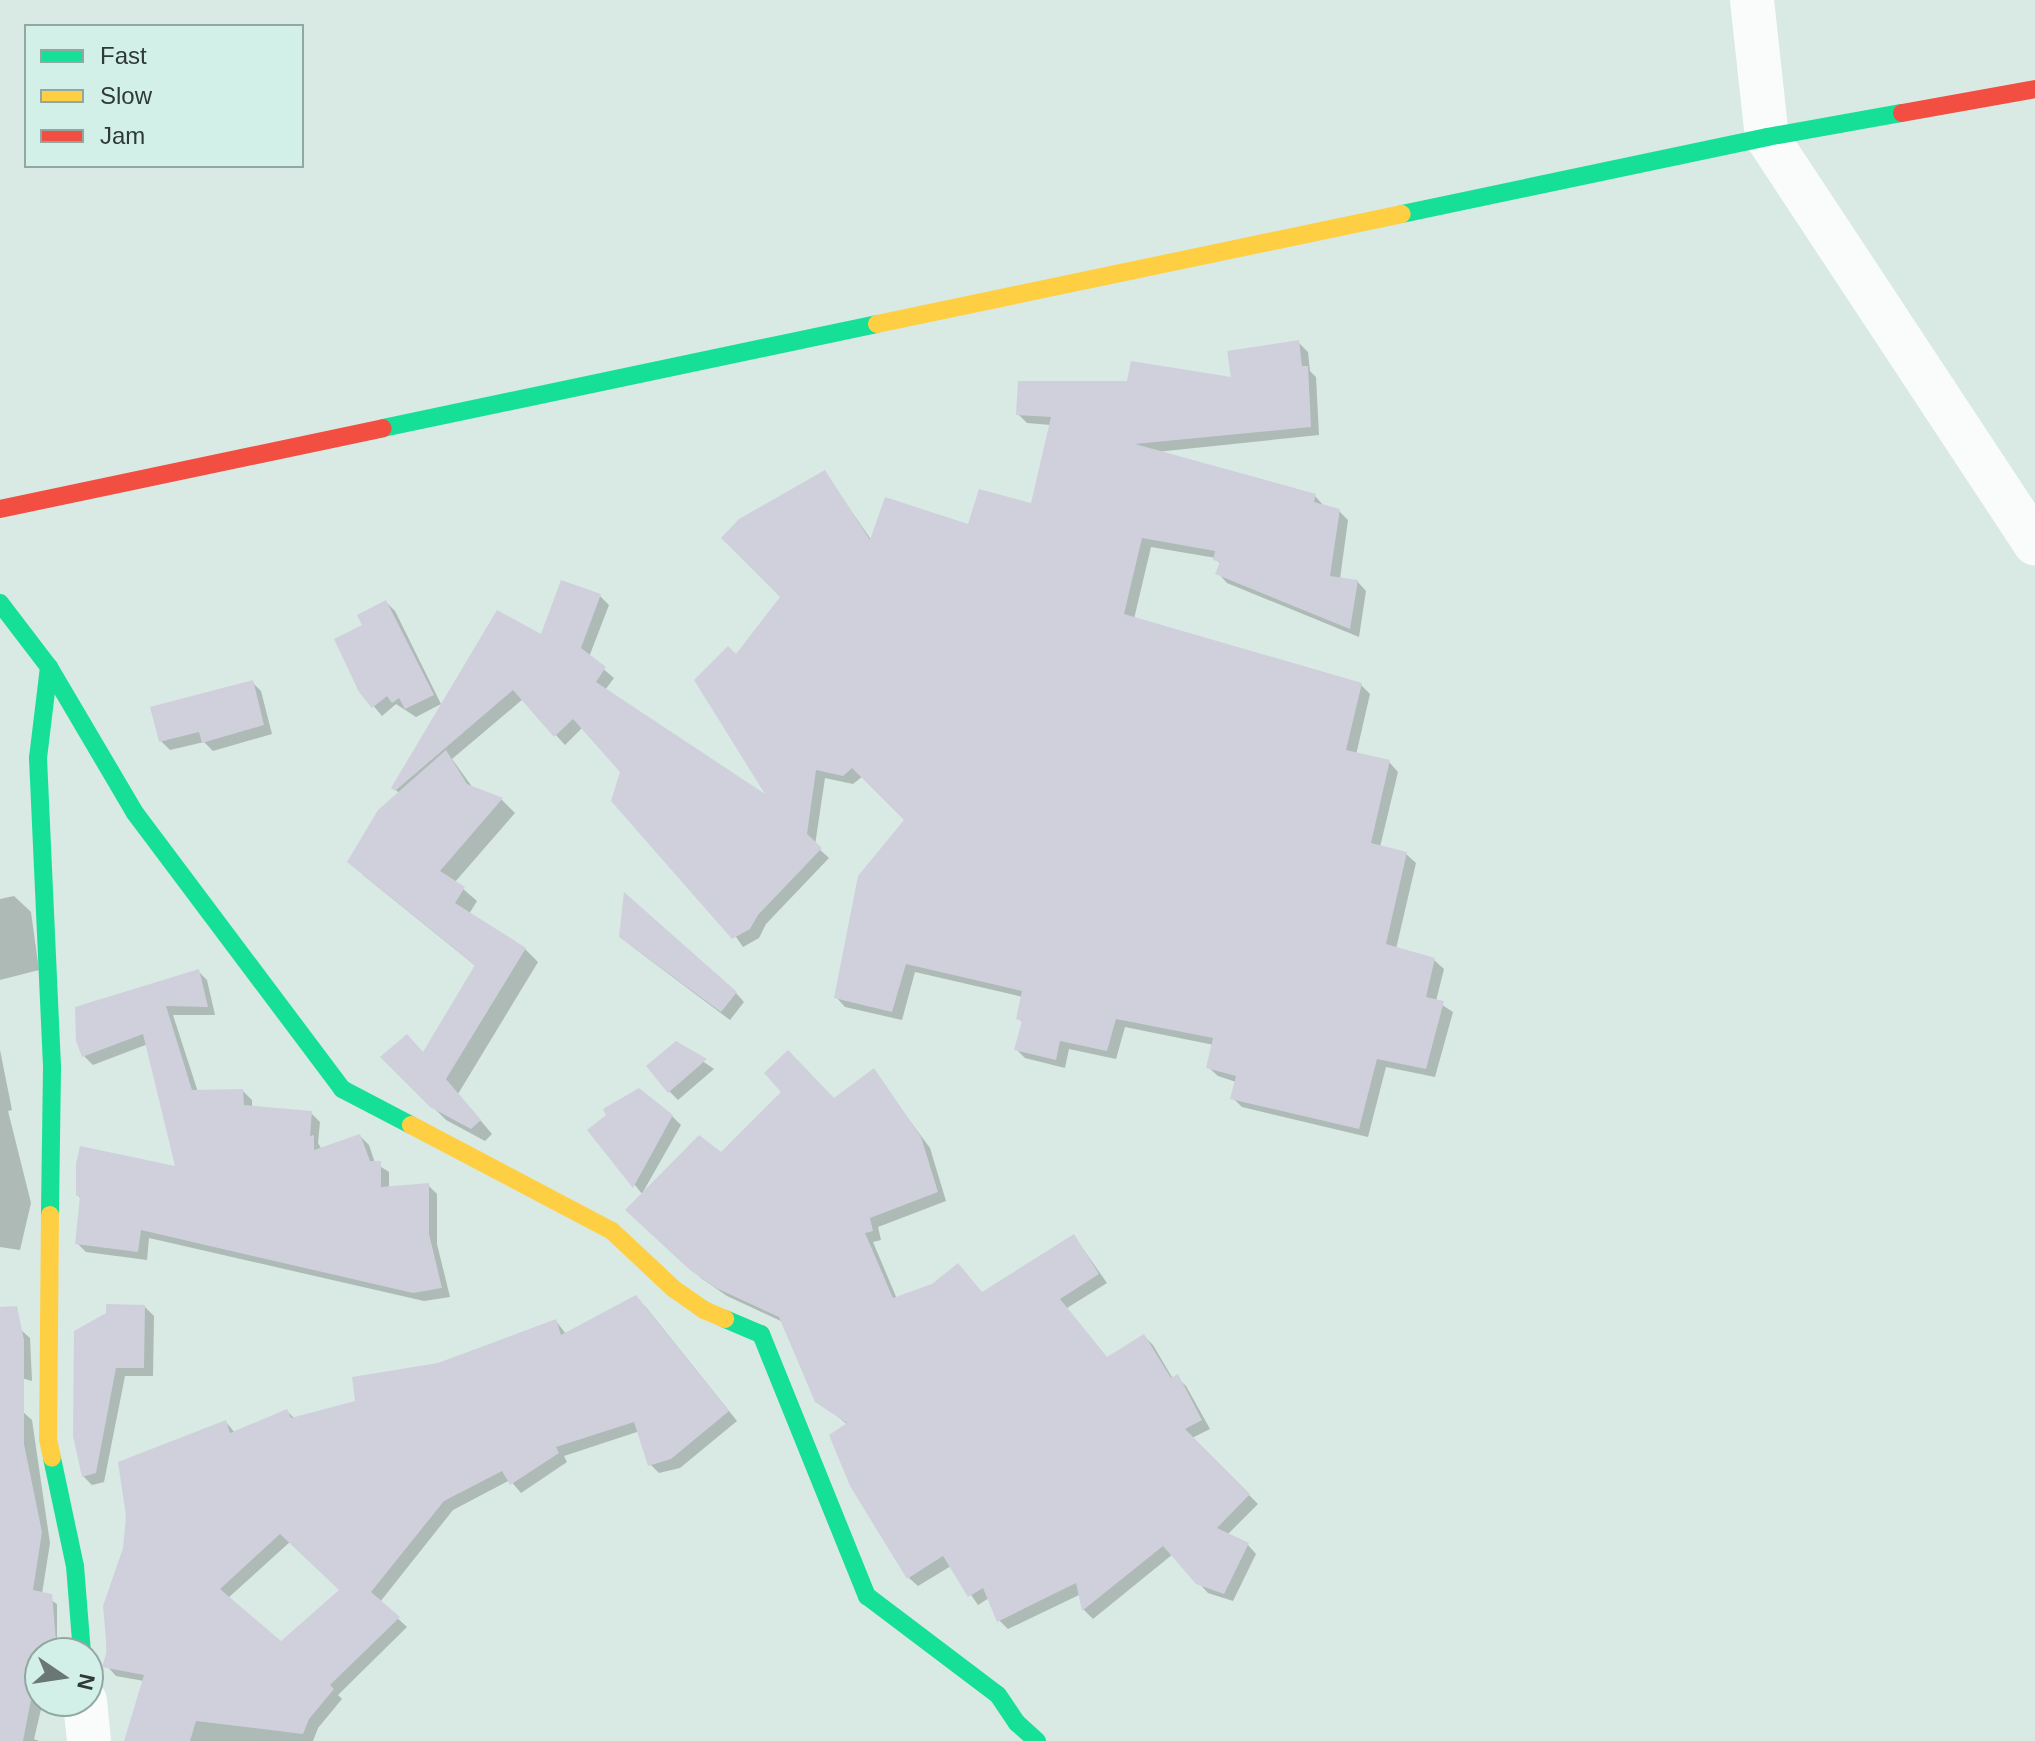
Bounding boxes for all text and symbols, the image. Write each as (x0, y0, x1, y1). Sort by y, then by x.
legend (24, 24, 304, 168)
text: Fast (100, 42, 147, 69)
text: Slow (100, 82, 152, 109)
text: Jam (100, 122, 145, 149)
north arrow (24, 1637, 104, 1717)
text: N (72, 1672, 100, 1693)

